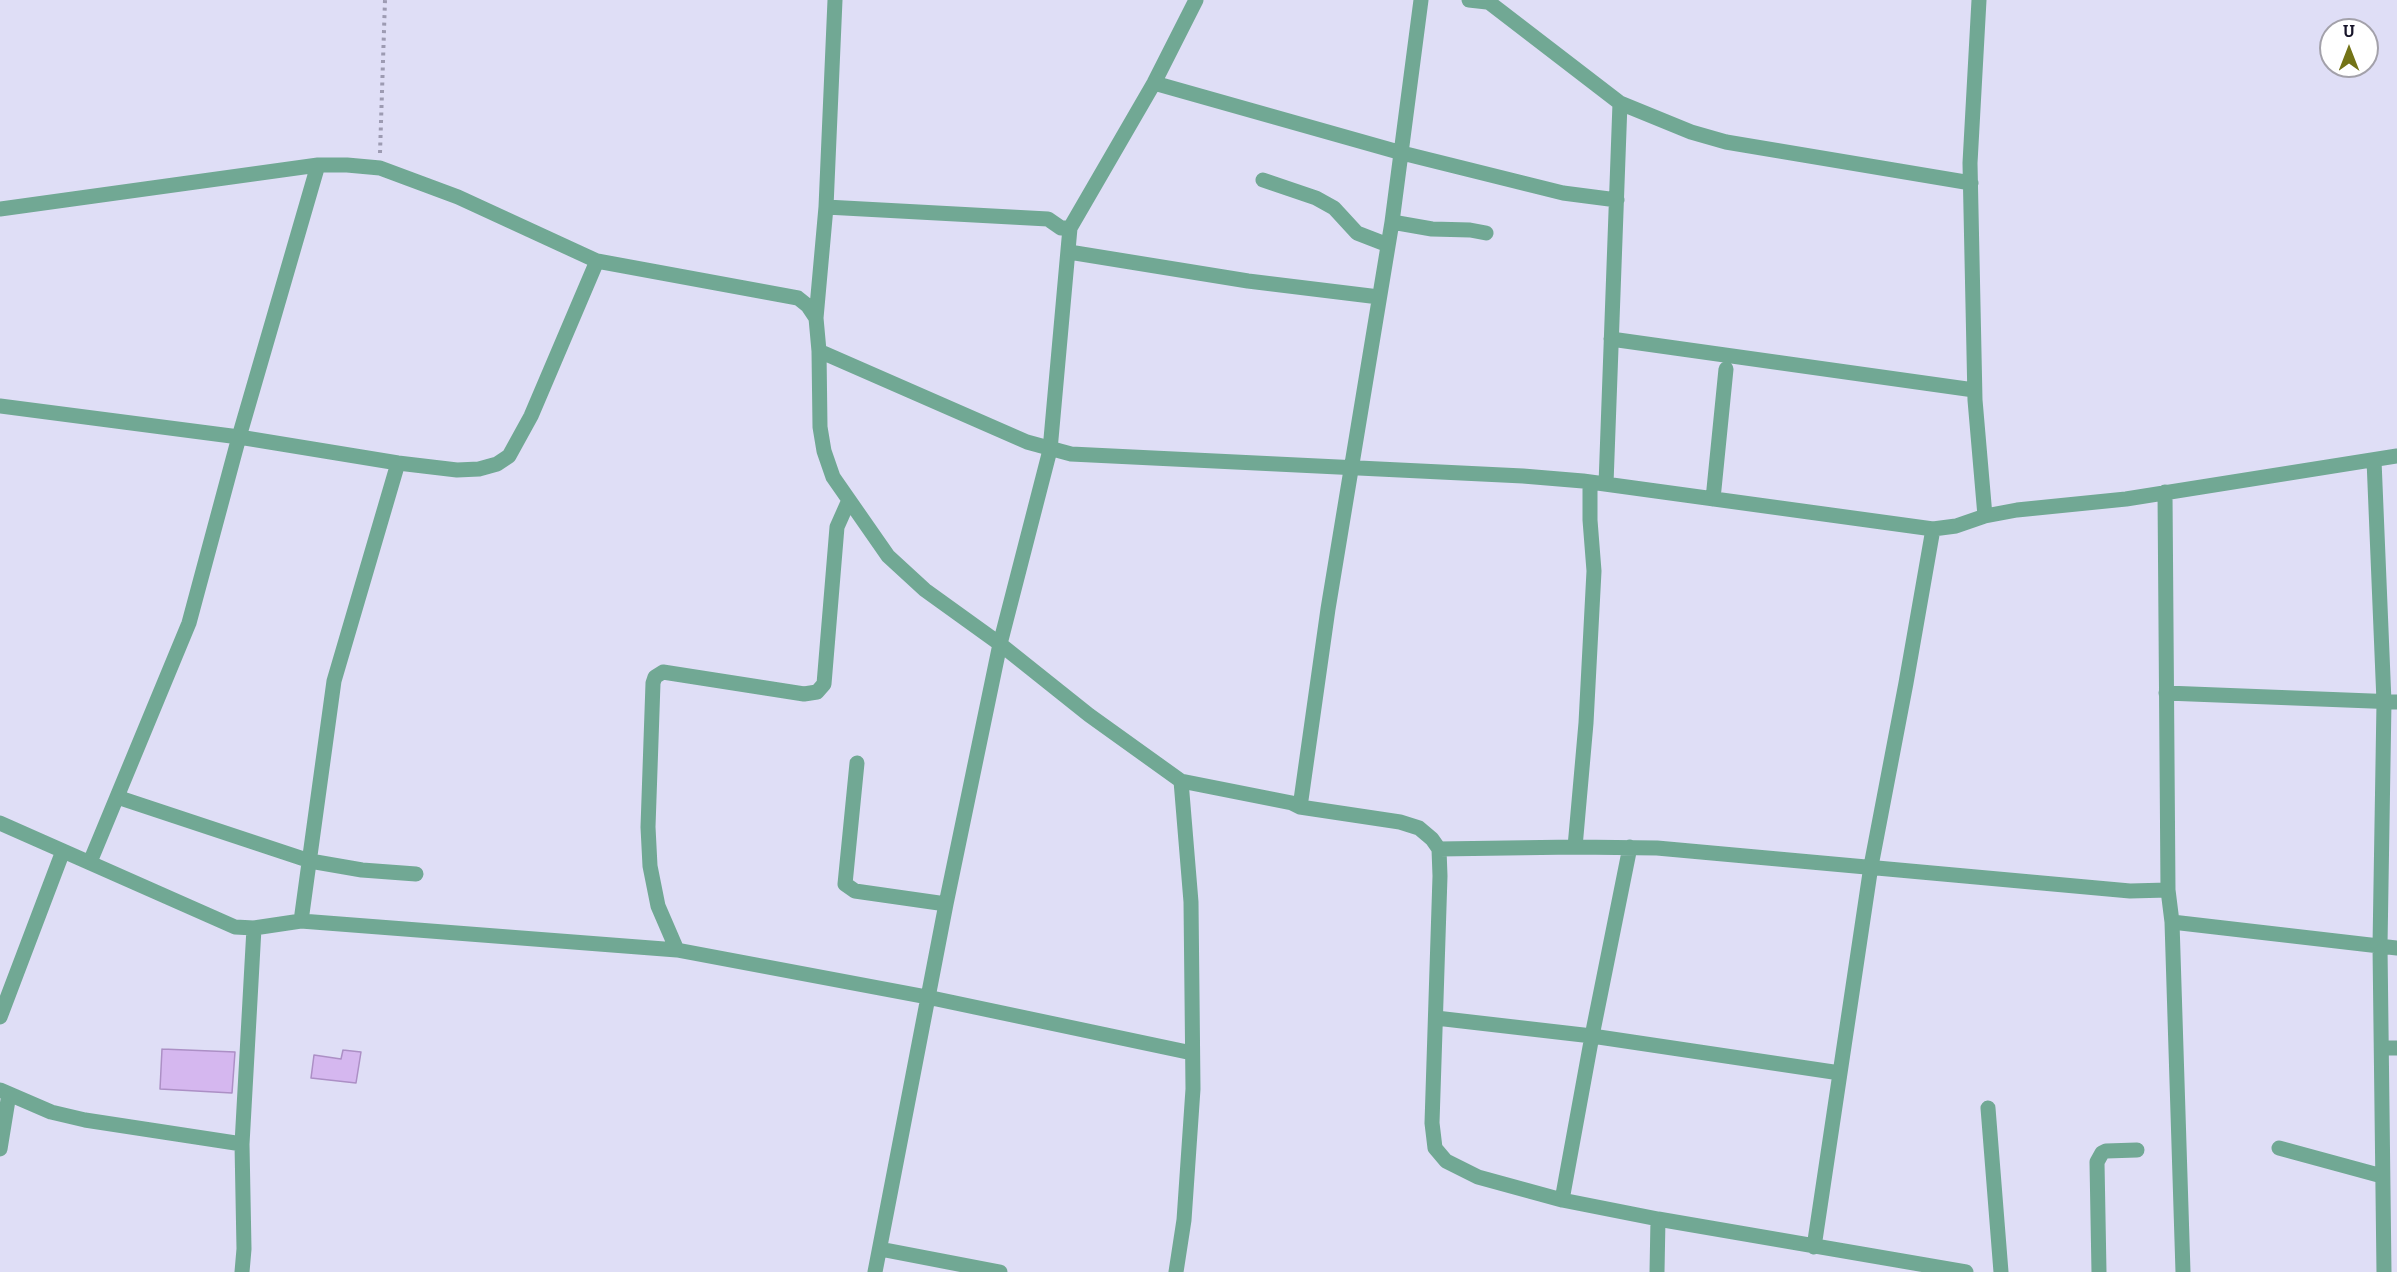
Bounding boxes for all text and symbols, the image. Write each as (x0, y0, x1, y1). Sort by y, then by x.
north arrow (2319, 18, 2379, 78)
text: U (2343, 22, 2355, 41)

